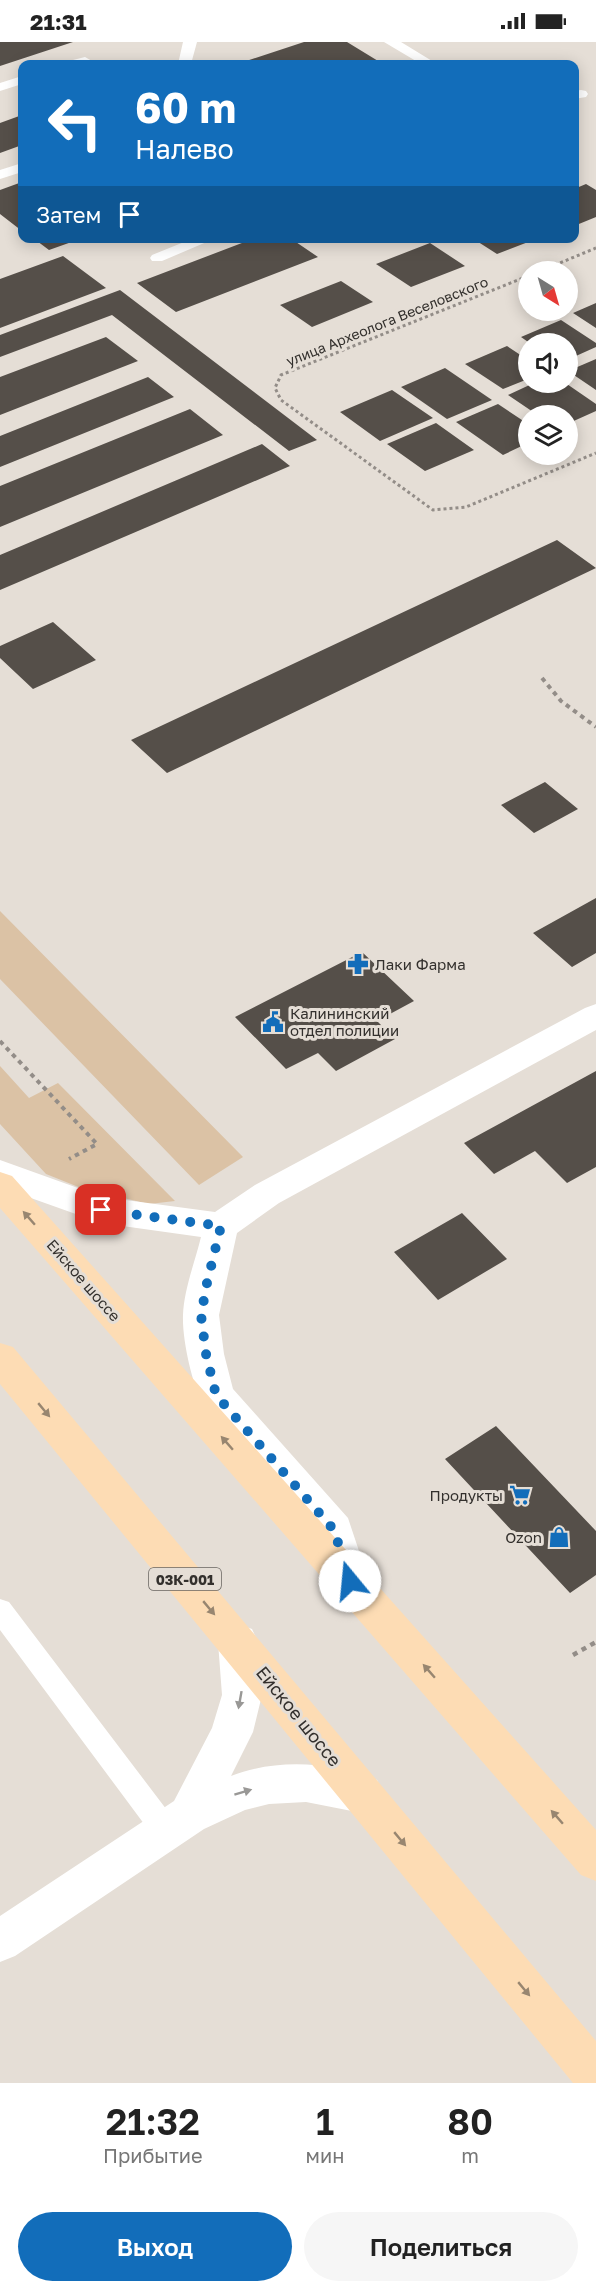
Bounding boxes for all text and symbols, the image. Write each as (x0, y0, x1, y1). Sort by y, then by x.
text: 21:31 (30, 8, 87, 35)
text: 60 m (135, 82, 236, 132)
icon: left (36, 84, 114, 162)
text: Налево (135, 133, 234, 165)
icon: arrive (113, 198, 146, 231)
text: Затем (36, 201, 101, 228)
north arrow (518, 261, 578, 321)
map controls (518, 261, 578, 465)
street label: улица Археолога Веселовского (284, 273, 490, 369)
button: sound (518, 333, 578, 393)
button: layers (518, 405, 578, 465)
pharmacy icon: Лаки Фарма (346, 952, 370, 976)
place label: Лаки Фарма (375, 955, 466, 973)
place label: Калининский отдел полиции (290, 1004, 399, 1039)
public building icon: Калининский отдел полиции (261, 1010, 285, 1034)
pin (75, 1184, 126, 1235)
icon: arrive (84, 1193, 117, 1226)
one-way arrow (23, 1211, 36, 1226)
street label: Ейское шоссе (44, 1235, 125, 1325)
one-way arrow (37, 1402, 50, 1417)
one-way arrow (221, 1436, 234, 1451)
supermarket icon: Продукты (508, 1483, 532, 1507)
place label: Продукты (429, 1486, 503, 1504)
shop icon: Ozon (547, 1525, 571, 1549)
place label: Ozon (505, 1528, 542, 1546)
position arrow (318, 1549, 382, 1613)
road number: 03К-001 (149, 1568, 221, 1590)
one-way arrow (203, 1600, 216, 1616)
street label: Ейское шоссе (252, 1661, 346, 1771)
one-way arrow (422, 1663, 435, 1679)
one-way arrow (235, 1691, 244, 1710)
one-way arrow (234, 1787, 252, 1796)
one-way arrow (550, 1810, 564, 1825)
one-way arrow (393, 1831, 406, 1847)
one-way arrow (517, 1981, 530, 1996)
text: 21:32 (106, 2100, 200, 2143)
text: 1 (316, 2100, 334, 2143)
text: 80 (447, 2100, 493, 2143)
text: Прибытие (103, 2143, 203, 2167)
text: мин (306, 2143, 344, 2167)
text: m (461, 2143, 479, 2167)
button: Выход (18, 2212, 292, 2281)
button: Поделиться (304, 2212, 578, 2281)

